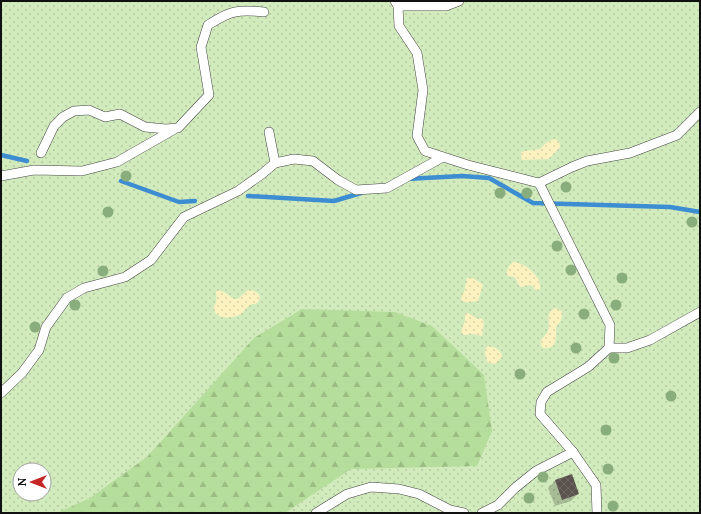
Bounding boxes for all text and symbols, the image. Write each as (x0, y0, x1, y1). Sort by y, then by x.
north arrow (12, 462, 52, 502)
text: N (15, 477, 29, 486)

